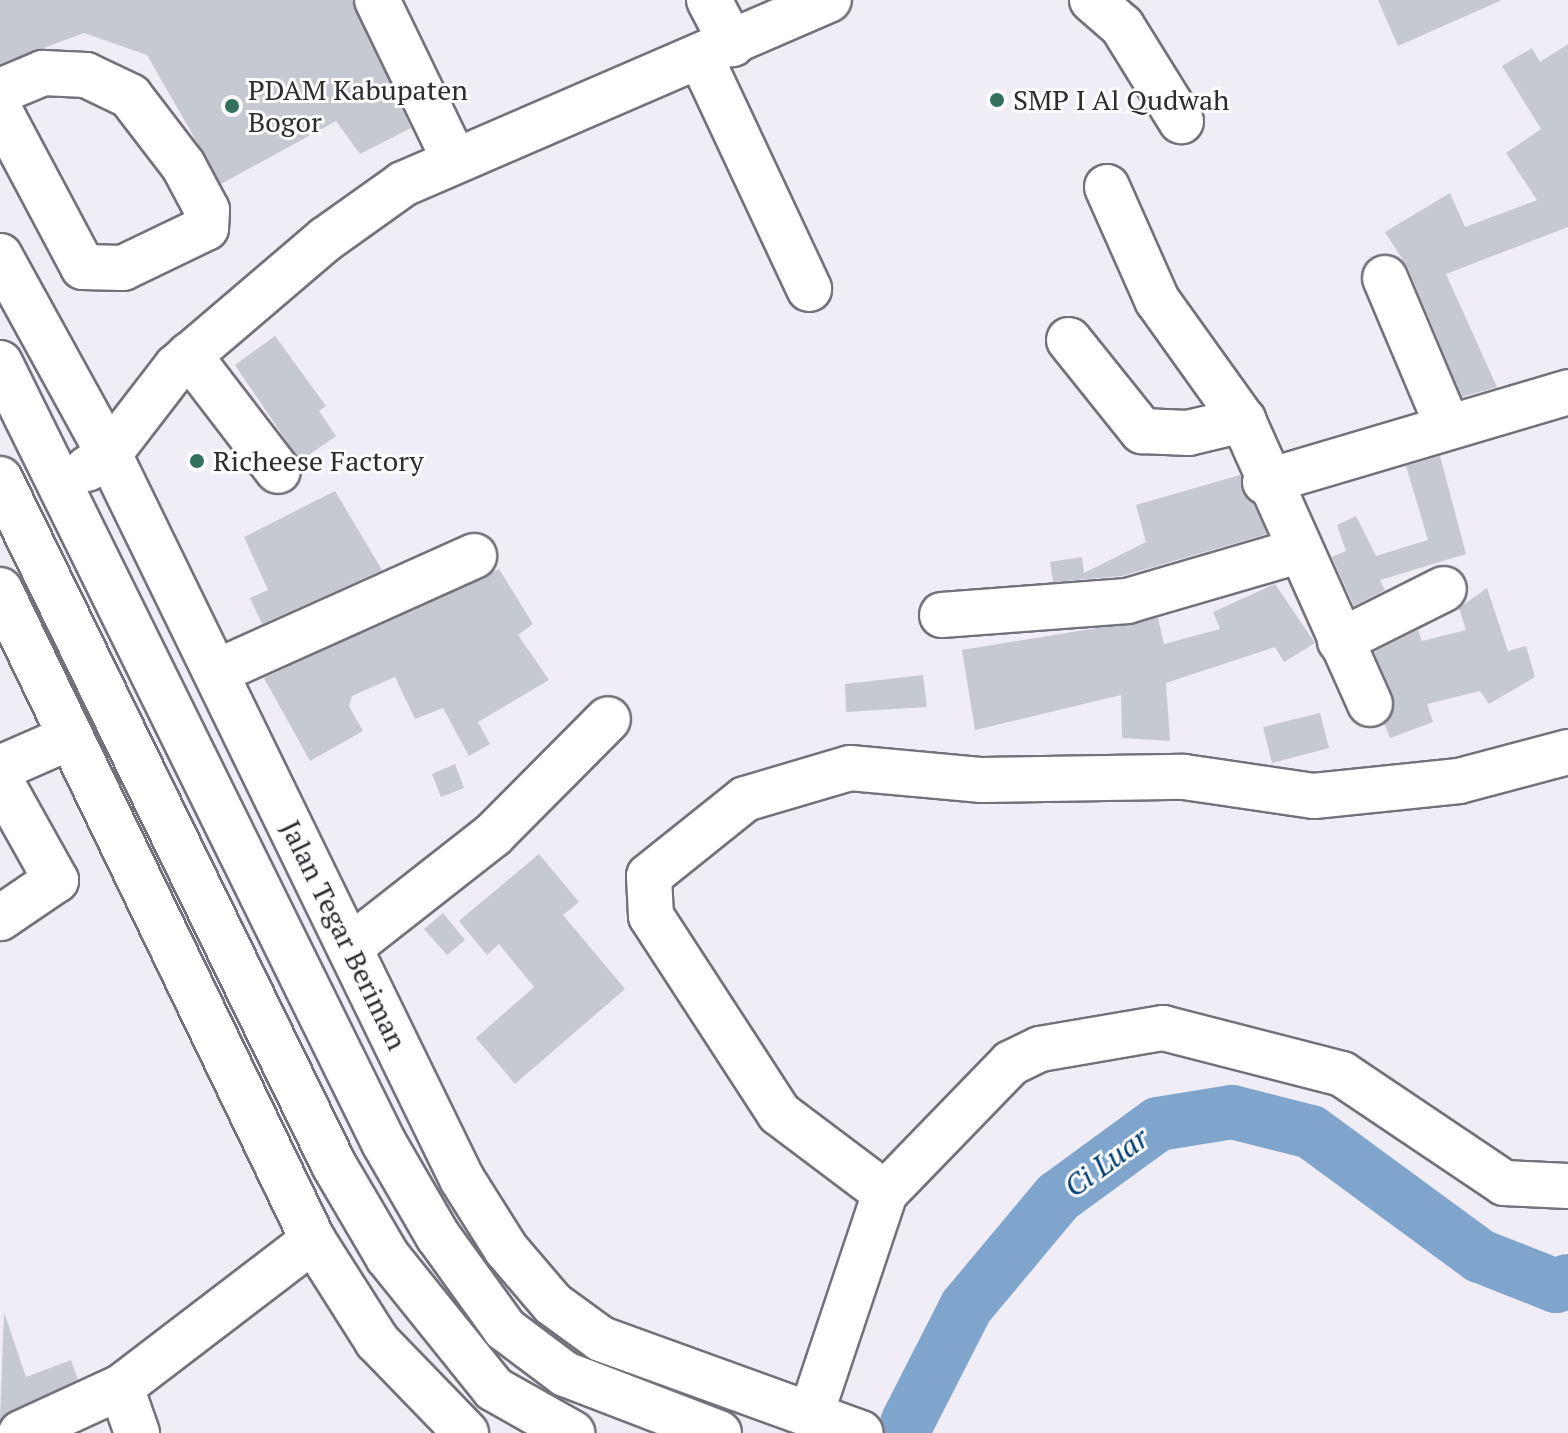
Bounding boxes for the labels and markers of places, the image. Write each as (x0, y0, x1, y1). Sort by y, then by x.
place label: PDAM Kabupaten Bogor (248, 73, 468, 139)
place label: SMP I Al Qudwah (1013, 83, 1230, 117)
marker: SMP I Al Qudwah (988, 91, 1006, 109)
marker: PDAM Kabupaten Bogor (223, 97, 241, 115)
place label: Richeese Factory (213, 444, 424, 478)
marker: Richeese Factory (188, 452, 206, 470)

